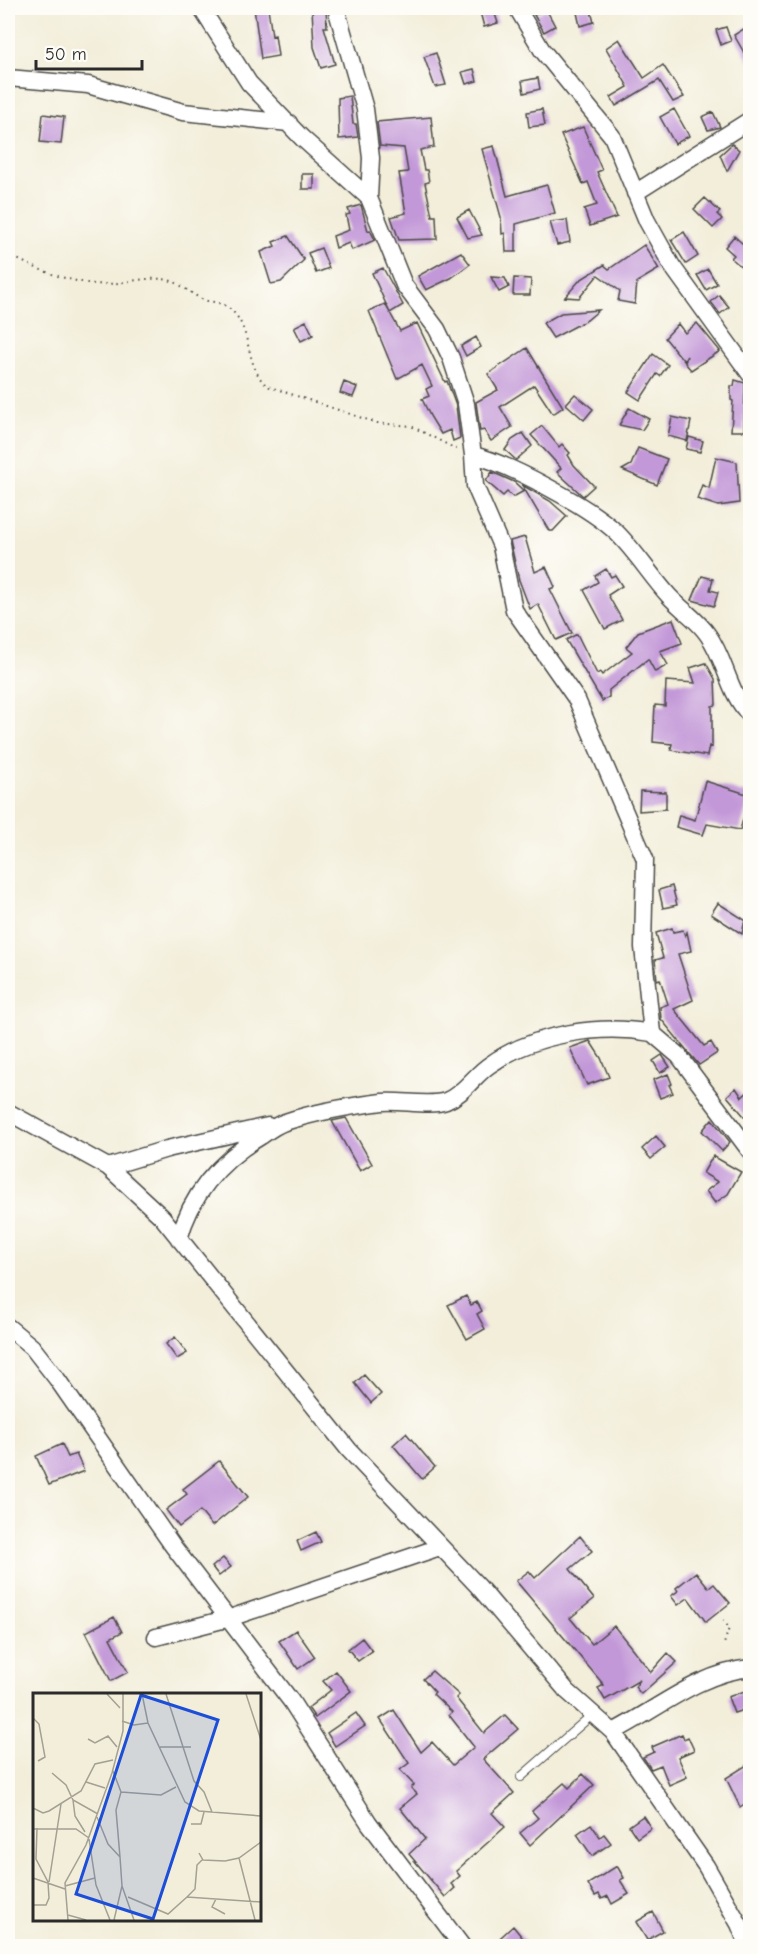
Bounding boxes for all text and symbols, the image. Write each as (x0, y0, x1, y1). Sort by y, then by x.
scale bar (36, 33, 142, 71)
text: 50 m (45, 44, 87, 65)
inset map (33, 1693, 261, 1921)

